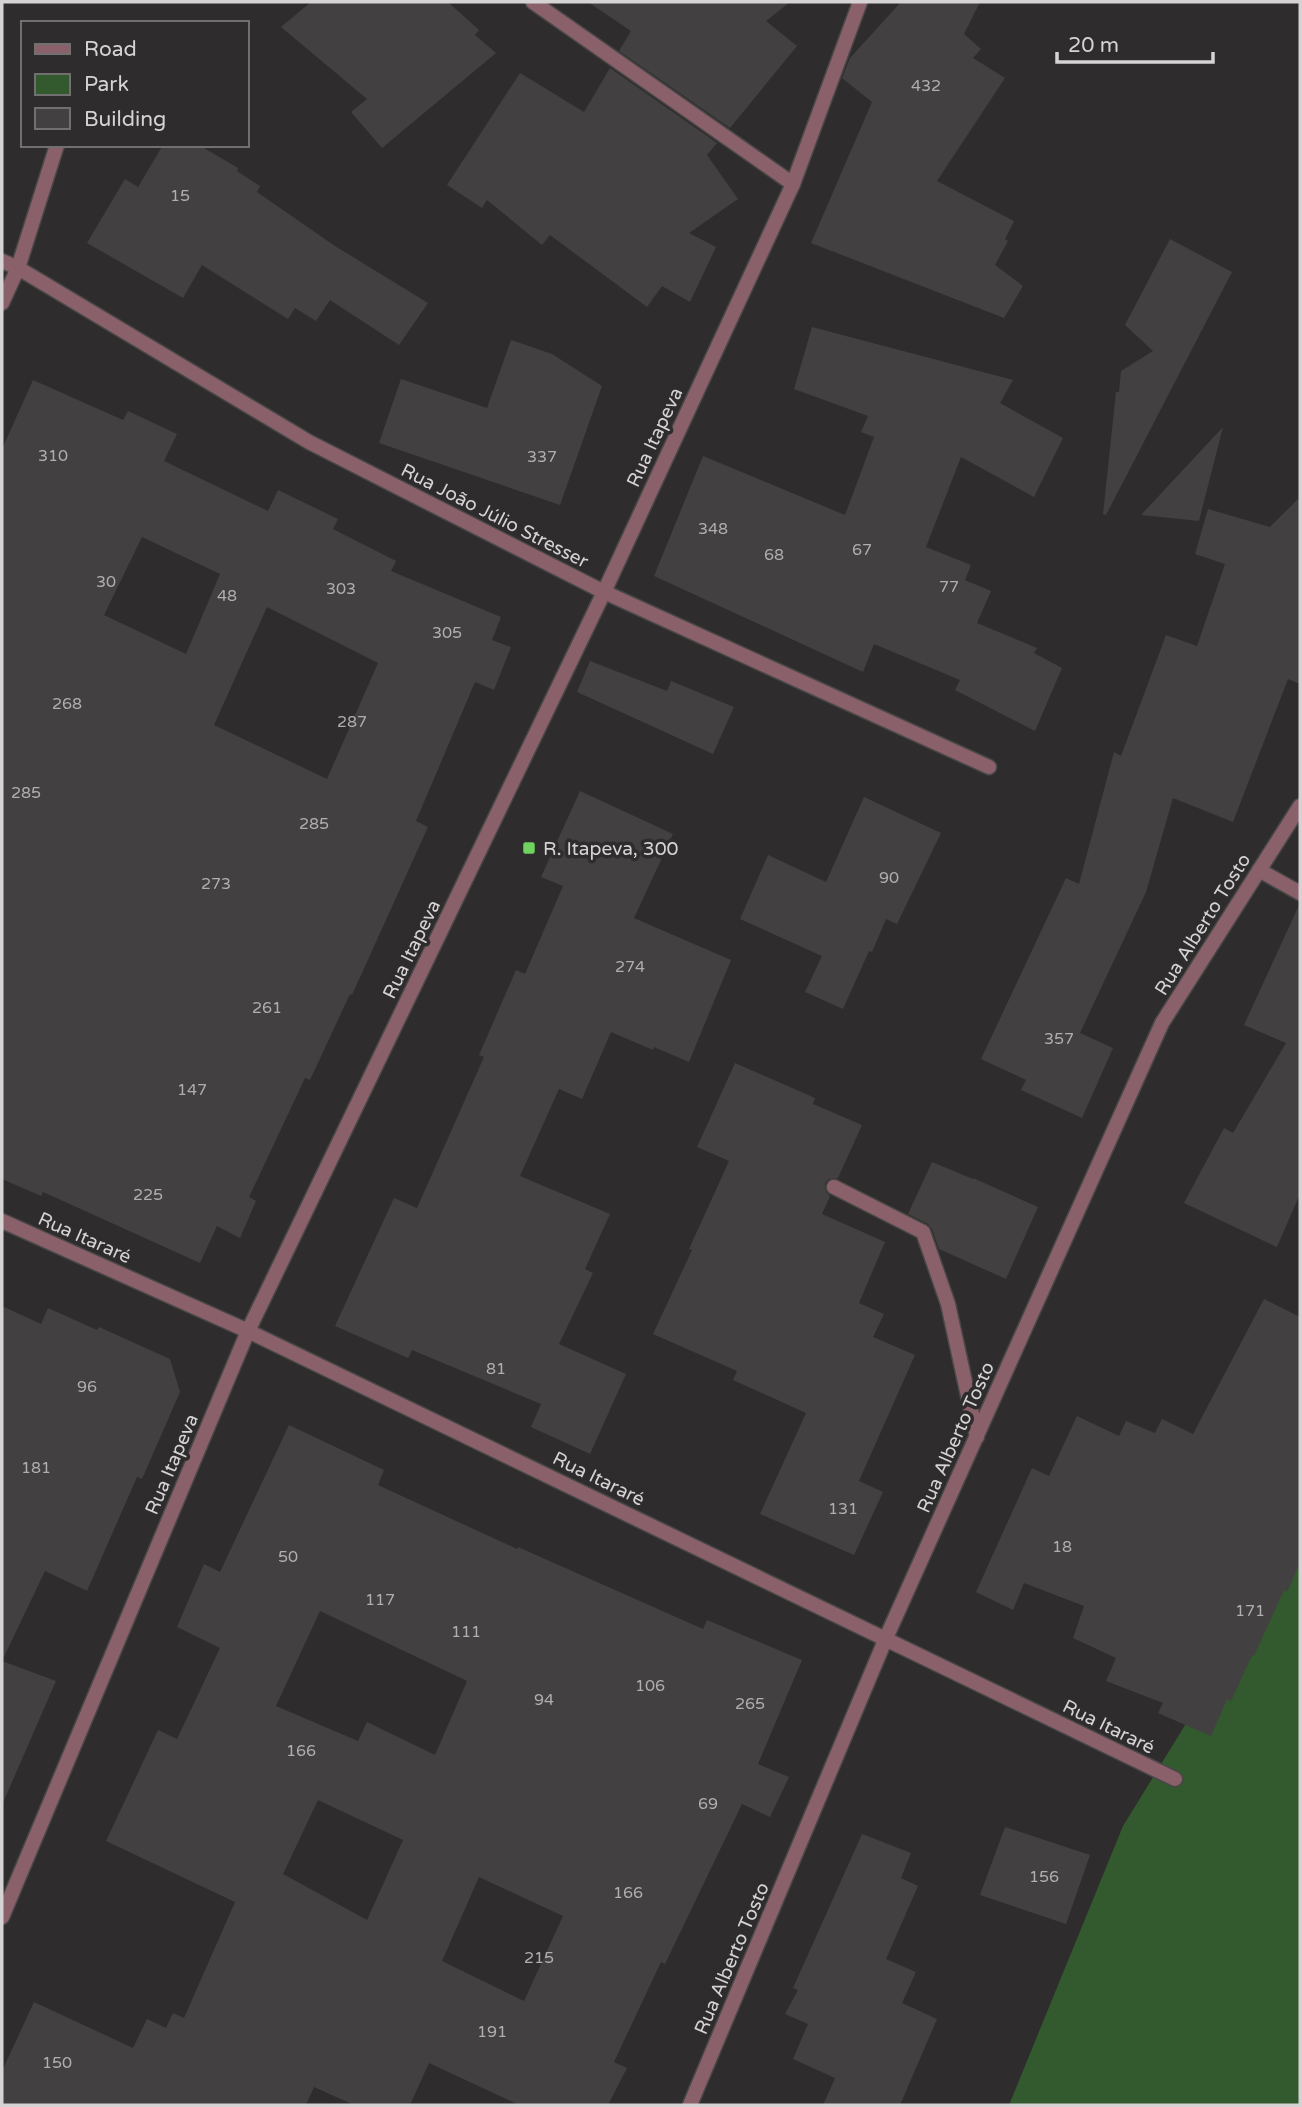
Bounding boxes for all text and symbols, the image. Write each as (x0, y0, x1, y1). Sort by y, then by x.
legend (21, 21, 248, 147)
scale bar (1057, 21, 1213, 65)
text: 20 m (1068, 33, 1119, 58)
text: Road (84, 37, 137, 62)
text: Park (84, 72, 129, 97)
house number: 432 (911, 76, 941, 96)
text: Building (84, 107, 166, 132)
house number: 15 (170, 186, 190, 206)
street label: Rua Itapeva (622, 384, 688, 491)
house number: 310 (38, 446, 68, 466)
house number: 337 (527, 447, 557, 467)
street label: Rua João Júlio Stresser (397, 459, 593, 573)
house number: 348 (698, 519, 728, 539)
house number: 67 (852, 540, 872, 560)
house number: 68 (764, 545, 784, 565)
house number: 30 (96, 572, 116, 592)
house number: 77 (939, 577, 959, 597)
house number: 303 (326, 579, 356, 599)
house number: 48 (217, 586, 237, 606)
house number: 305 (432, 623, 462, 643)
house number: 268 (52, 694, 82, 714)
house number: 287 (337, 712, 367, 732)
house number: 285 (11, 783, 41, 803)
house number: 285 (299, 814, 329, 834)
place label: R. Itapeva, 300 (543, 838, 679, 860)
marker: R. Itapeva, 300 (521, 840, 537, 856)
street label: Rua Alberto Tosto (1150, 850, 1255, 999)
house number: 90 (879, 868, 899, 888)
house number: 273 (201, 874, 231, 894)
street label: Rua Itapeva (379, 896, 445, 1002)
house number: 274 (615, 957, 645, 977)
house number: 261 (252, 998, 282, 1018)
house number: 357 (1044, 1029, 1074, 1049)
house number: 147 (177, 1080, 207, 1100)
house number: 225 (133, 1185, 163, 1205)
street label: Rua Itararé (35, 1208, 135, 1268)
house number: 81 (486, 1359, 506, 1379)
street label: Rua Alberto Tosto (913, 1359, 999, 1516)
house number: 96 (77, 1377, 97, 1397)
street label: Rua Itapeva (141, 1411, 203, 1518)
street label: Rua Itararé (549, 1447, 648, 1511)
house number: 181 (21, 1458, 51, 1478)
house number: 131 (828, 1499, 858, 1519)
house number: 18 (1052, 1537, 1072, 1557)
house number: 50 (278, 1547, 298, 1567)
house number: 117 (365, 1590, 395, 1610)
house number: 171 (1235, 1601, 1265, 1621)
house number: 111 (451, 1622, 481, 1642)
house number: 106 (635, 1676, 665, 1696)
house number: 94 (534, 1690, 554, 1710)
house number: 265 (735, 1694, 765, 1714)
street label: Rua Itararé (1059, 1695, 1158, 1759)
house number: 166 (286, 1741, 316, 1761)
house number: 69 (698, 1794, 718, 1814)
house number: 156 (1029, 1867, 1059, 1887)
street label: Rua Alberto Tosto (690, 1879, 774, 2038)
house number: 166 (613, 1883, 643, 1903)
house number: 215 (524, 1948, 554, 1968)
house number: 191 (477, 2022, 507, 2042)
house number: 150 (42, 2053, 72, 2073)

